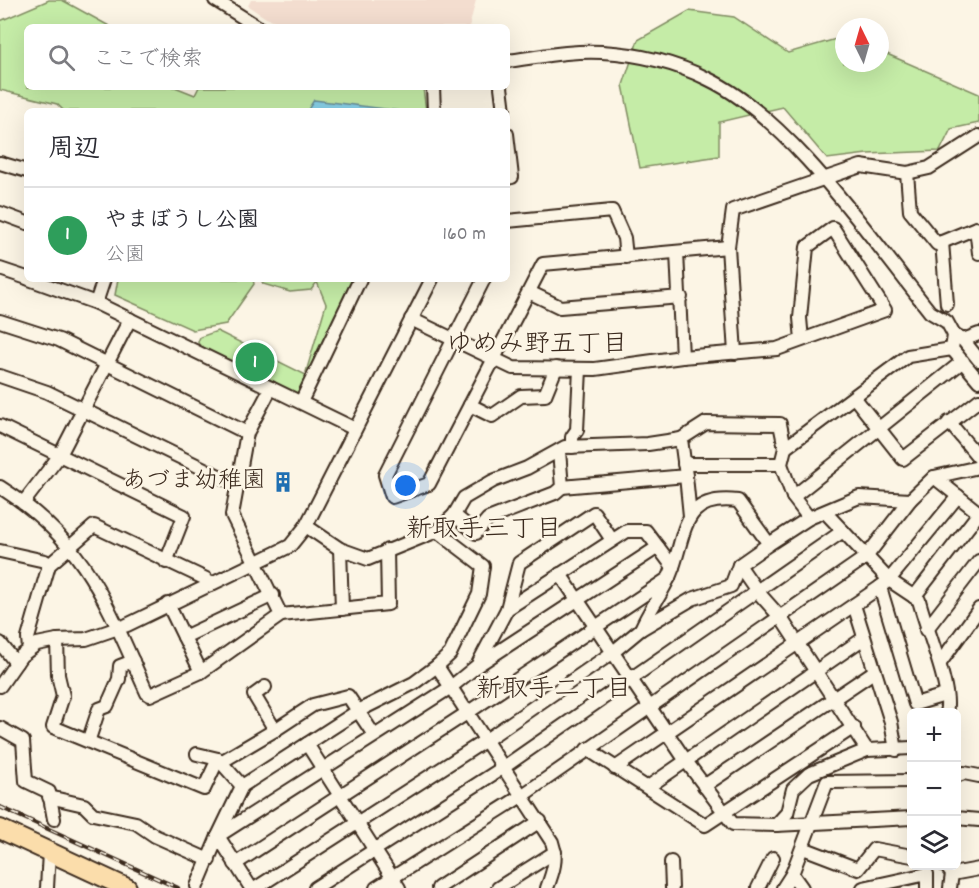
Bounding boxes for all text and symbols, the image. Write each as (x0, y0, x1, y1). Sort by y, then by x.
north arrow (835, 18, 889, 72)
search box (24, 24, 510, 90)
icon: search (45, 41, 78, 74)
text: ここで検索 (93, 45, 203, 76)
text: 周辺 (48, 132, 100, 169)
text: やまぼうし公園 (105, 206, 259, 237)
text: 1 (65, 221, 70, 249)
text: 160 m (443, 221, 486, 249)
text: 公園 (105, 242, 145, 270)
district label: ゆめみ野五丁目 (446, 327, 628, 364)
pin: 1 (236, 340, 274, 385)
place label: あづま幼稚園 (122, 465, 266, 499)
building icon: あづま幼稚園 (271, 470, 295, 494)
your location (391, 471, 420, 500)
district label: 新取手三丁目 (406, 512, 562, 549)
district label: 新取手二丁目 (476, 672, 632, 709)
map controls (907, 708, 961, 870)
button: + (907, 708, 961, 762)
button: − (907, 762, 961, 816)
button: layers (907, 816, 961, 870)

